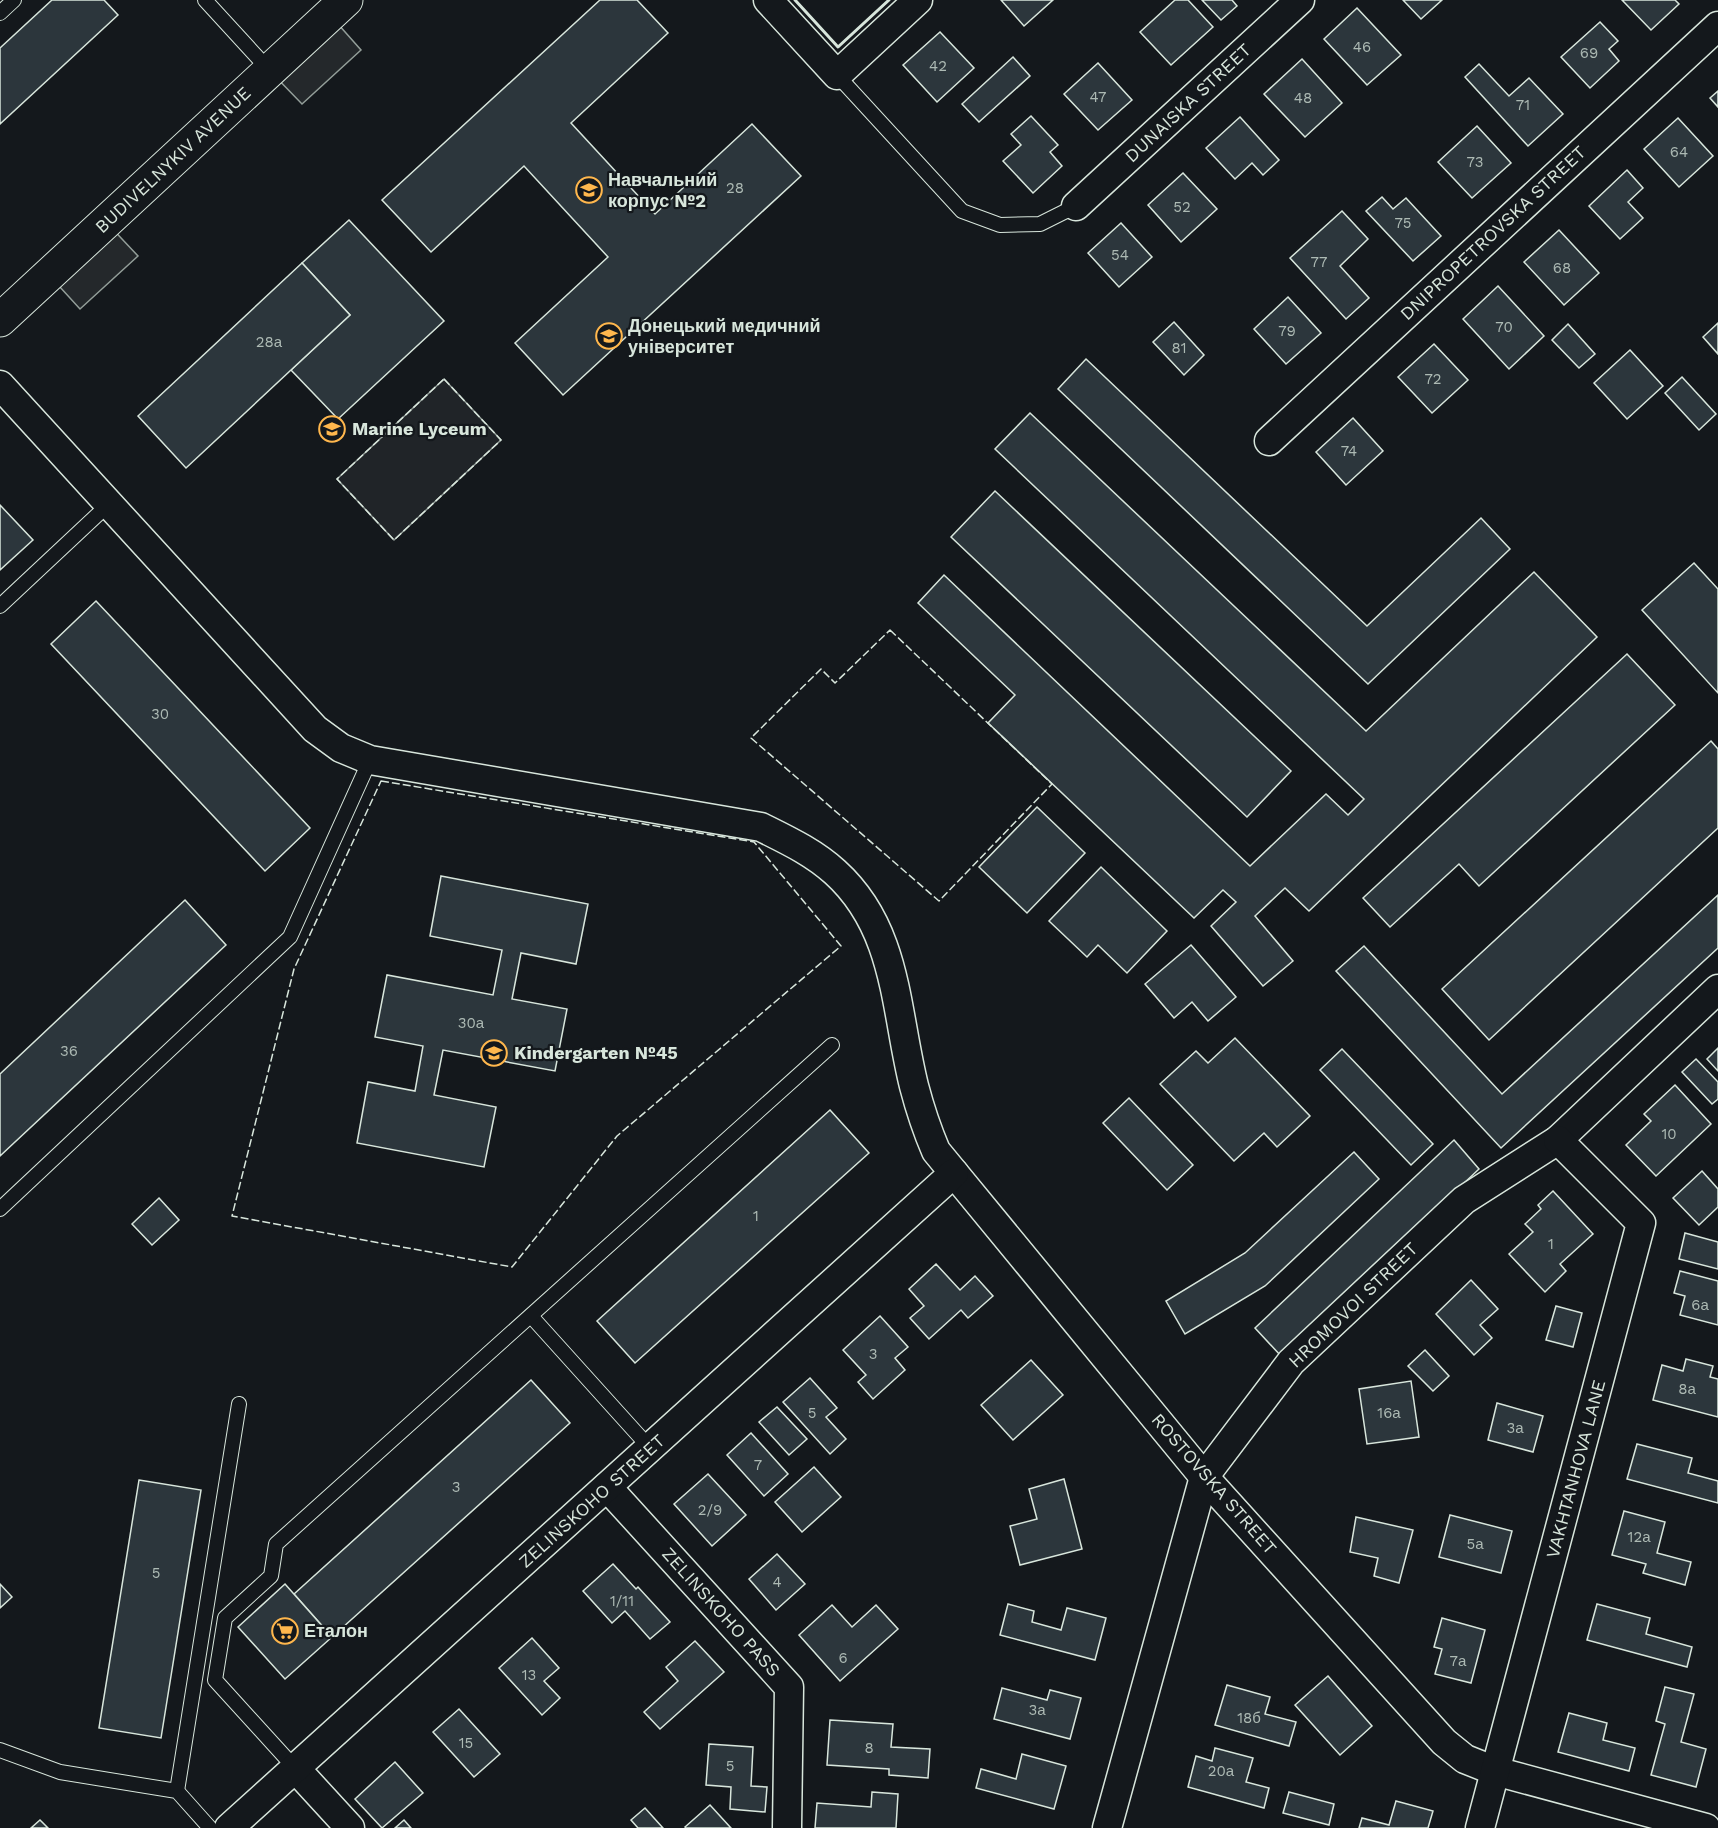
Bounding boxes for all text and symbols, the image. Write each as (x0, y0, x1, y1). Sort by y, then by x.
house number: 46 (1353, 38, 1371, 56)
street label: DUNAISKA STREET (1120, 39, 1255, 166)
house number: 69 (1580, 44, 1598, 62)
house number: 42 (929, 57, 947, 75)
street label: BUDIVELNYKIV AVENUE (91, 82, 255, 237)
house number: 47 (1090, 88, 1106, 106)
house number: 48 (1294, 89, 1312, 107)
house number: 71 (1516, 96, 1530, 114)
street label: DNIPROPETROVSKA STREET (1396, 141, 1590, 324)
house number: 64 (1670, 143, 1688, 161)
house number: 73 (1466, 153, 1484, 171)
place label: Навчальний корпус №2 (608, 169, 717, 211)
school or university icon: Навчальний корпус №2 (574, 175, 604, 205)
house number: 28 (726, 179, 744, 197)
house number: 52 (1173, 198, 1191, 216)
house number: 75 (1394, 214, 1412, 232)
house number: 54 (1111, 246, 1129, 264)
house number: 77 (1311, 253, 1327, 271)
house number: 68 (1553, 259, 1571, 277)
place label: Донецький медичний університет (628, 315, 821, 357)
house number: 70 (1495, 318, 1513, 336)
school or university icon: Донецький медичний університет (594, 321, 624, 351)
house number: 79 (1278, 322, 1296, 340)
house number: 28а (256, 333, 283, 351)
house number: 81 (1171, 339, 1187, 357)
house number: 72 (1424, 370, 1442, 388)
school or university icon: Marine Lyceum (317, 414, 347, 444)
place label: Marine Lyceum (352, 418, 487, 439)
house number: 74 (1341, 442, 1357, 460)
house number: 30 (151, 705, 169, 723)
house number: 30а (458, 1014, 485, 1032)
school or university icon: Kindergarten №45 (479, 1038, 509, 1068)
house number: 36 (60, 1042, 78, 1060)
place label: Kindergarten №45 (514, 1042, 678, 1063)
house number: 10 (1661, 1125, 1677, 1143)
house number: 1 (753, 1207, 759, 1225)
house number: 1 (1548, 1235, 1554, 1253)
street label: HROMOVOI STREET (1284, 1238, 1422, 1372)
house number: 6а (1691, 1296, 1709, 1314)
house number: 3 (869, 1345, 877, 1363)
street label: VAKHTANHOVA LANE (1542, 1378, 1609, 1560)
house number: 8а (1678, 1380, 1696, 1398)
house number: 5 (808, 1404, 816, 1422)
house number: 16а (1377, 1404, 1401, 1422)
street label: ROSTOVSKA STREET (1147, 1409, 1281, 1558)
house number: 3а (1506, 1419, 1524, 1437)
street label: ZELINSKOHO STREET (514, 1430, 669, 1572)
house number: 7 (754, 1456, 762, 1474)
house number: 3 (452, 1478, 460, 1496)
house number: 2/9 (698, 1501, 722, 1519)
house number: 12а (1628, 1528, 1651, 1546)
house number: 5а (1466, 1535, 1484, 1553)
street label: ZELINSKOHO PASS (658, 1543, 785, 1680)
house number: 5 (152, 1564, 160, 1582)
house number: 4 (772, 1573, 782, 1591)
house number: 1/11 (610, 1592, 634, 1610)
supermarket icon: Еталон (270, 1616, 300, 1646)
place label: Еталон (304, 1620, 368, 1641)
house number: 6 (838, 1649, 848, 1667)
house number: 7а (1450, 1652, 1467, 1670)
house number: 13 (522, 1666, 536, 1684)
house number: 3а (1028, 1701, 1046, 1719)
house number: 18б (1237, 1709, 1261, 1727)
house number: 15 (459, 1734, 473, 1752)
house number: 8 (864, 1739, 874, 1757)
house number: 5 (726, 1757, 734, 1775)
house number: 20а (1208, 1762, 1235, 1780)

